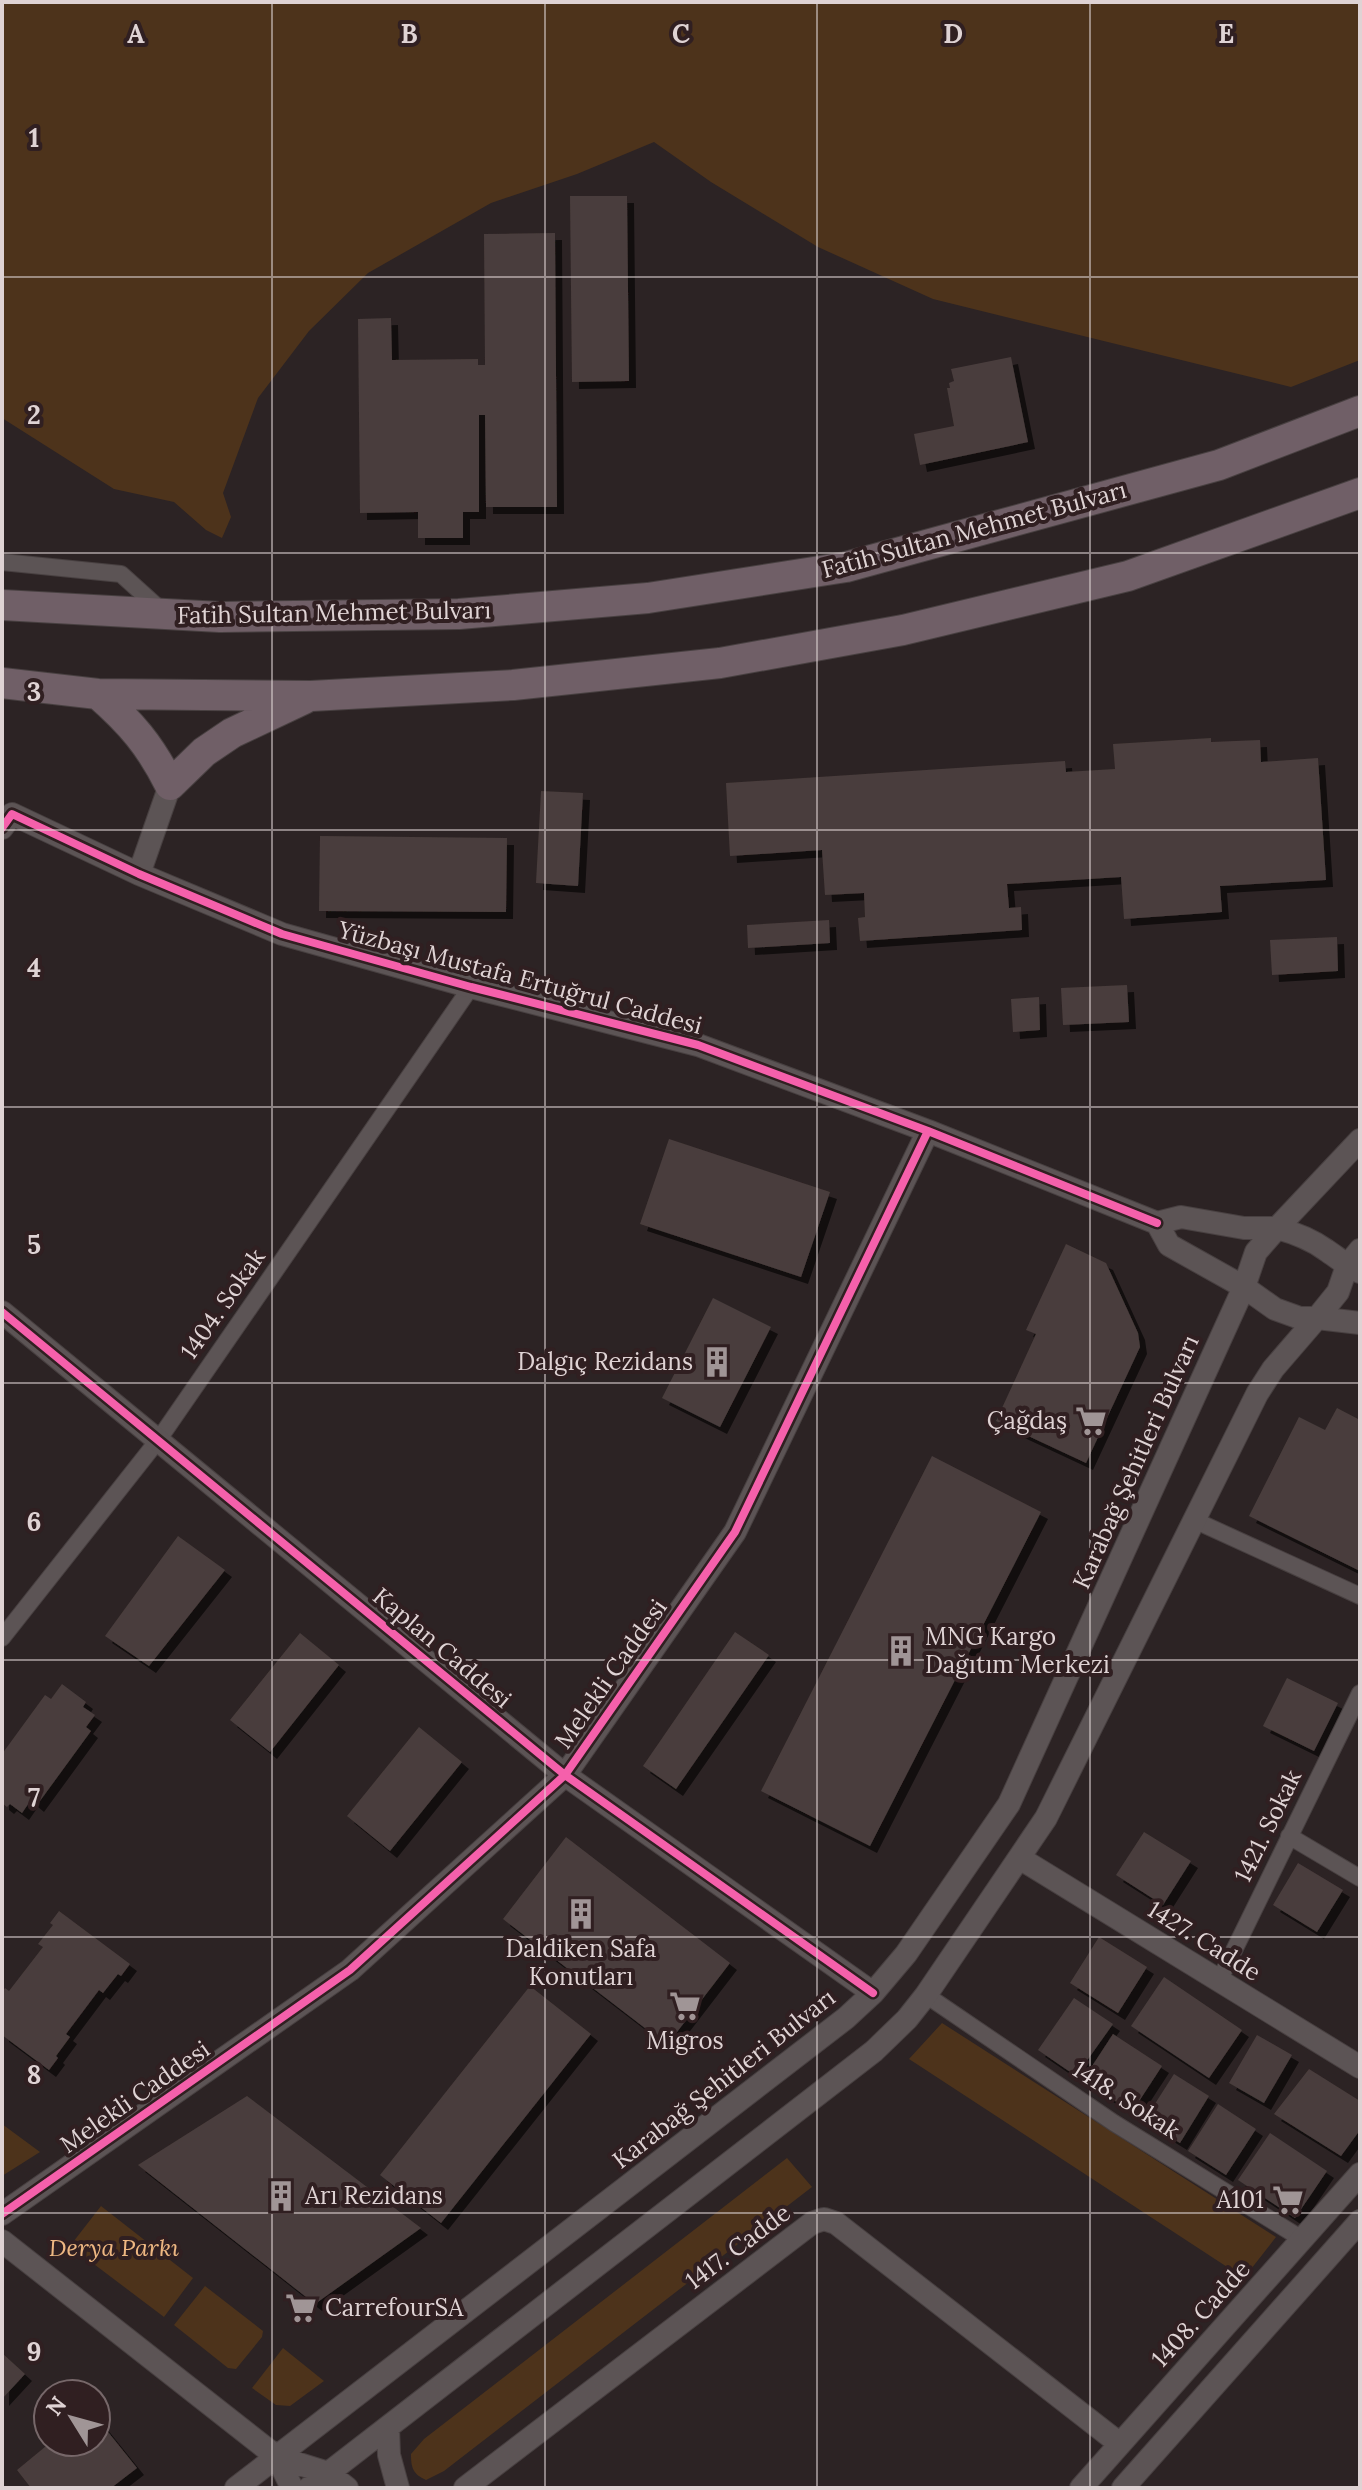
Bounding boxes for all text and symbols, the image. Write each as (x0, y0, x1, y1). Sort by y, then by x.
text: A (127, 17, 145, 50)
text: B (400, 17, 418, 50)
text: C (672, 17, 690, 50)
text: D (943, 17, 963, 50)
text: E (1218, 17, 1234, 50)
text: 1 (29, 121, 39, 154)
text: 2 (27, 398, 41, 431)
street label: Fatih Sultan Mehmet Bulvarı (818, 474, 1130, 585)
street label: Fatih Sultan Mehmet Bulvarı (177, 594, 491, 631)
text: 3 (27, 675, 41, 708)
street label: Yüzbaşı Mustafa Ertuğrul Caddesi (334, 914, 706, 1041)
text: 4 (27, 951, 41, 984)
text: 5 (27, 1228, 41, 1261)
street label: 1404. Sokak (173, 1242, 272, 1365)
street label: Karabağ Şehitleri Bulvarı (1066, 1330, 1206, 1594)
building icon: Dalgıç Rezidans (700, 1345, 734, 1379)
place label: Dalgıç Rezidans (517, 1346, 693, 1377)
supermarket icon: Çağdaş (1074, 1404, 1108, 1438)
place label: Çağdaş (987, 1405, 1067, 1436)
text: 6 (27, 1505, 41, 1538)
street label: Kaplan Caddesi (367, 1581, 518, 1715)
street label: Melekli Caddesi (548, 1593, 674, 1755)
place label: MNG Kargo Dağıtım Merkezi (925, 1621, 1110, 1680)
building icon: MNG Kargo Dağıtım Merkezi (884, 1634, 918, 1668)
street label: 1421. Sokak (1227, 1764, 1308, 1887)
text: 7 (28, 1781, 40, 1814)
street label: 1427. Cadde (1142, 1894, 1267, 1988)
building icon: Daldiken Safa Konutları (564, 1897, 598, 1931)
place label: Daldiken Safa Konutları (506, 1933, 656, 1992)
street label: Karabağ Şehitleri Bulvarı (606, 1982, 841, 2175)
supermarket icon: Migros (668, 1989, 702, 2023)
place label: Migros (646, 2025, 724, 2056)
street label: Melekli Caddesi (54, 2034, 216, 2160)
street label: 1418. Sokak (1067, 2053, 1186, 2146)
text: 8 (27, 2058, 41, 2091)
building icon: Arı Rezidans (264, 2179, 298, 2213)
place label: Arı Rezidans (304, 2180, 443, 2211)
supermarket icon: A101 (1271, 2183, 1305, 2217)
place label: A101 (1216, 2184, 1264, 2215)
street label: 1417. Cadde (679, 2197, 796, 2296)
park label: Derya Parkı (49, 2232, 179, 2263)
street label: 1408. Cadde (1145, 2254, 1257, 2374)
supermarket icon: CarrefourSA (284, 2291, 318, 2325)
place label: CarrefourSA (325, 2292, 464, 2323)
text: 9 (27, 2335, 41, 2368)
north arrow (32, 2378, 112, 2458)
text: N (40, 2391, 72, 2421)

